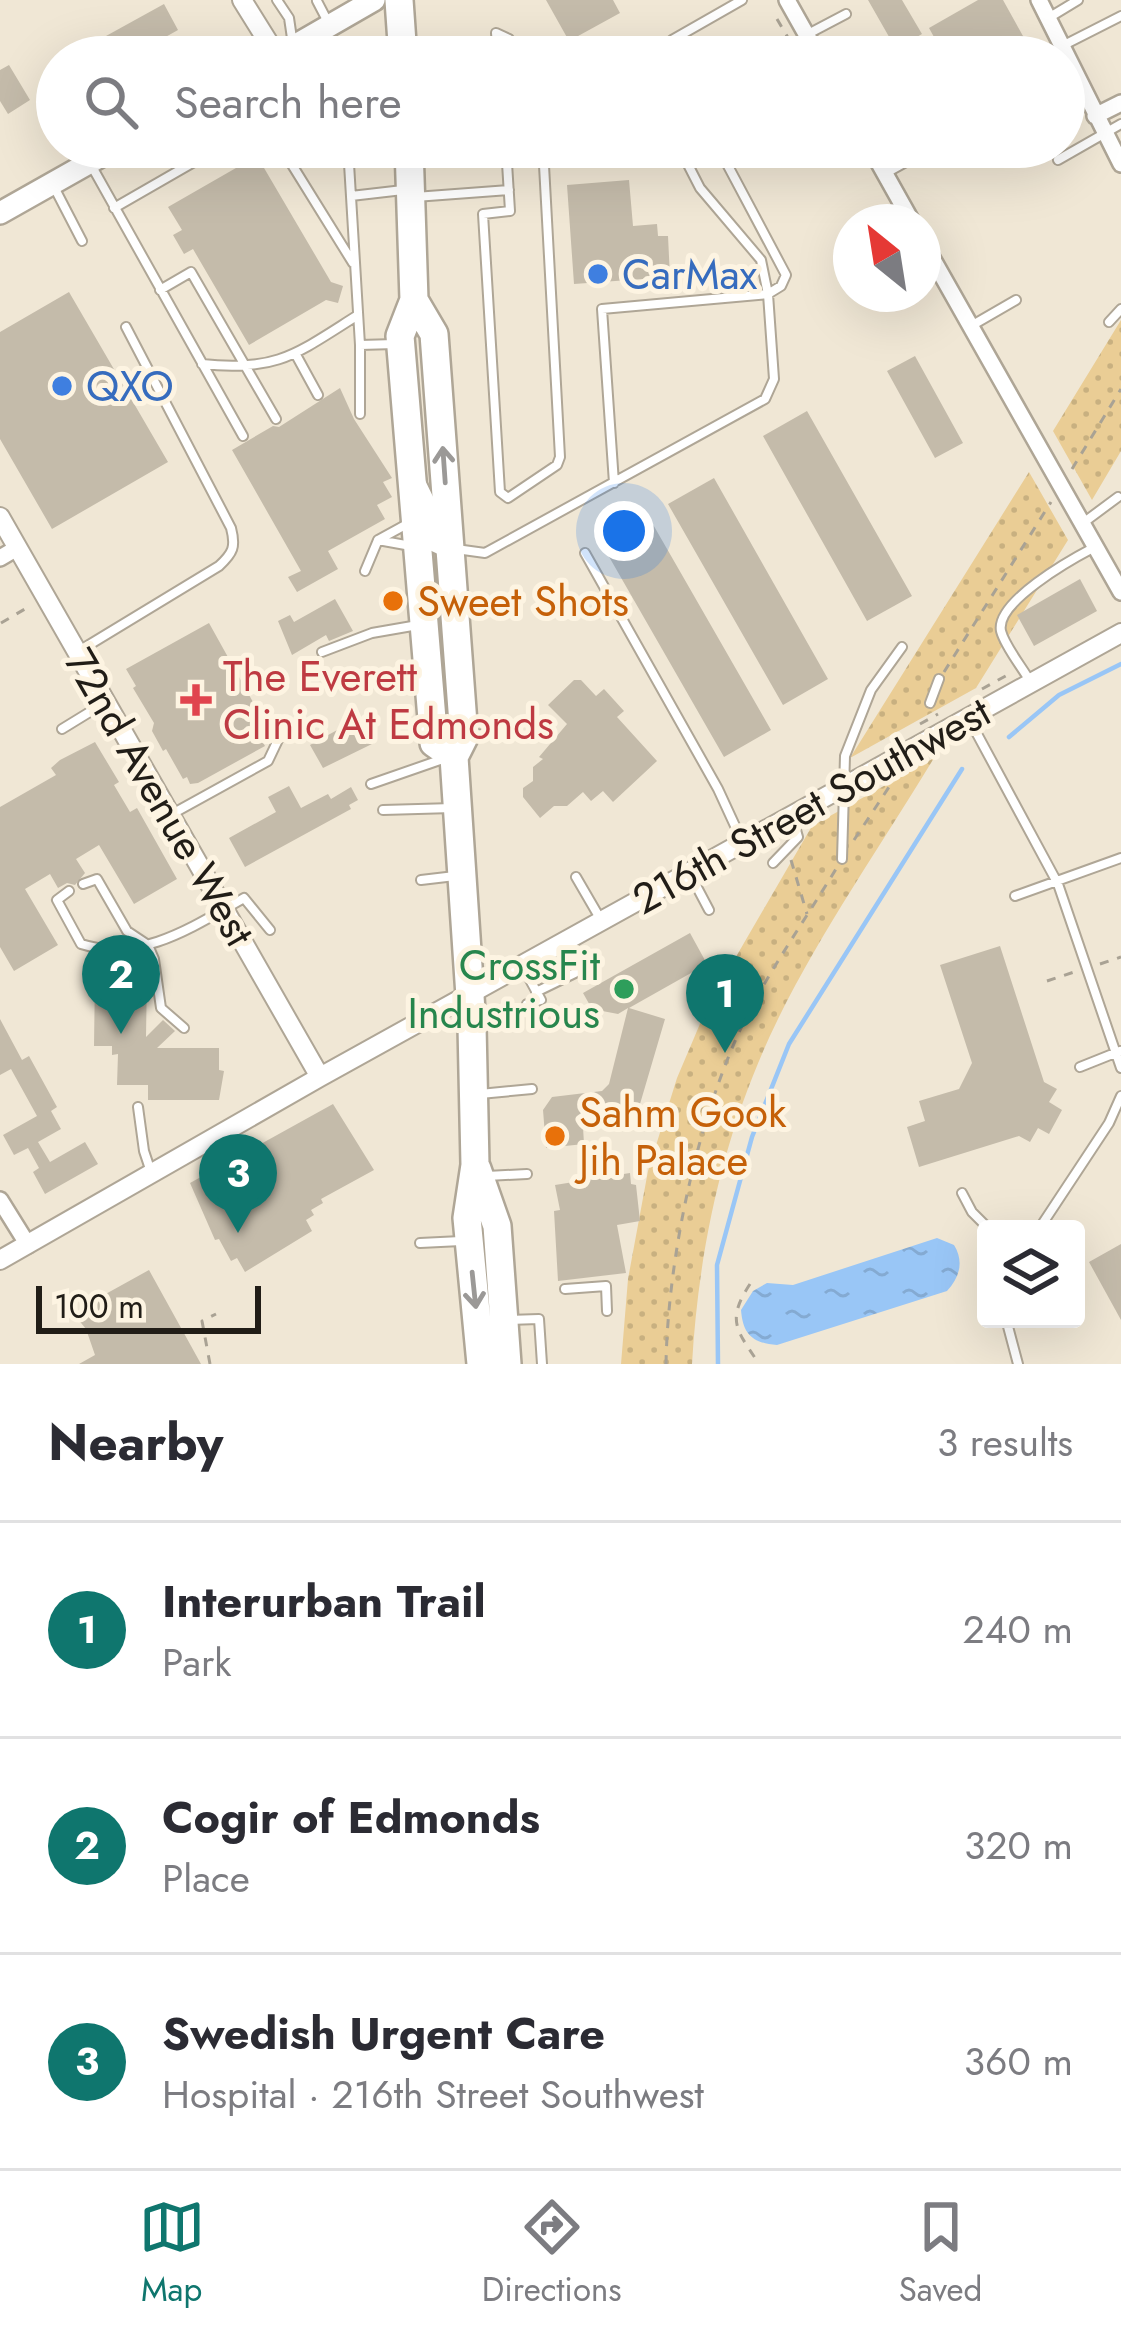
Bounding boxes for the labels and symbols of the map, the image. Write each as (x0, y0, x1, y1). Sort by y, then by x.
north arrow (833, 204, 941, 312)
place label: CarMax (622, 244, 758, 305)
marker: CarMax (585, 261, 611, 287)
place label: QXO (86, 356, 174, 417)
marker: QXO (49, 373, 75, 399)
one-way arrow (432, 446, 455, 485)
your location (594, 501, 654, 561)
place label: Sweet Shots (417, 571, 629, 632)
marker: Sweet Shots (380, 588, 406, 614)
street label: 72nd Avenue West (49, 637, 270, 957)
place label: The Everett Clinic At Edmonds (223, 646, 554, 755)
street label: 216th Street Southwest (621, 682, 1001, 929)
marker: The Everett Clinic At Edmonds (180, 684, 212, 716)
pin: 2 (82, 935, 160, 1034)
place label: CrossFit Industrious (407, 935, 600, 1044)
pin: 1 (686, 954, 764, 1053)
marker: CrossFit Industrious (611, 976, 637, 1002)
place label: Sahm Gook Jih Palace (574, 1082, 787, 1191)
marker: Sahm Gook Jih Palace (542, 1123, 568, 1149)
pin: 3 (199, 1134, 277, 1233)
one-way arrow (463, 1270, 486, 1309)
scale bar (36, 1280, 261, 1333)

